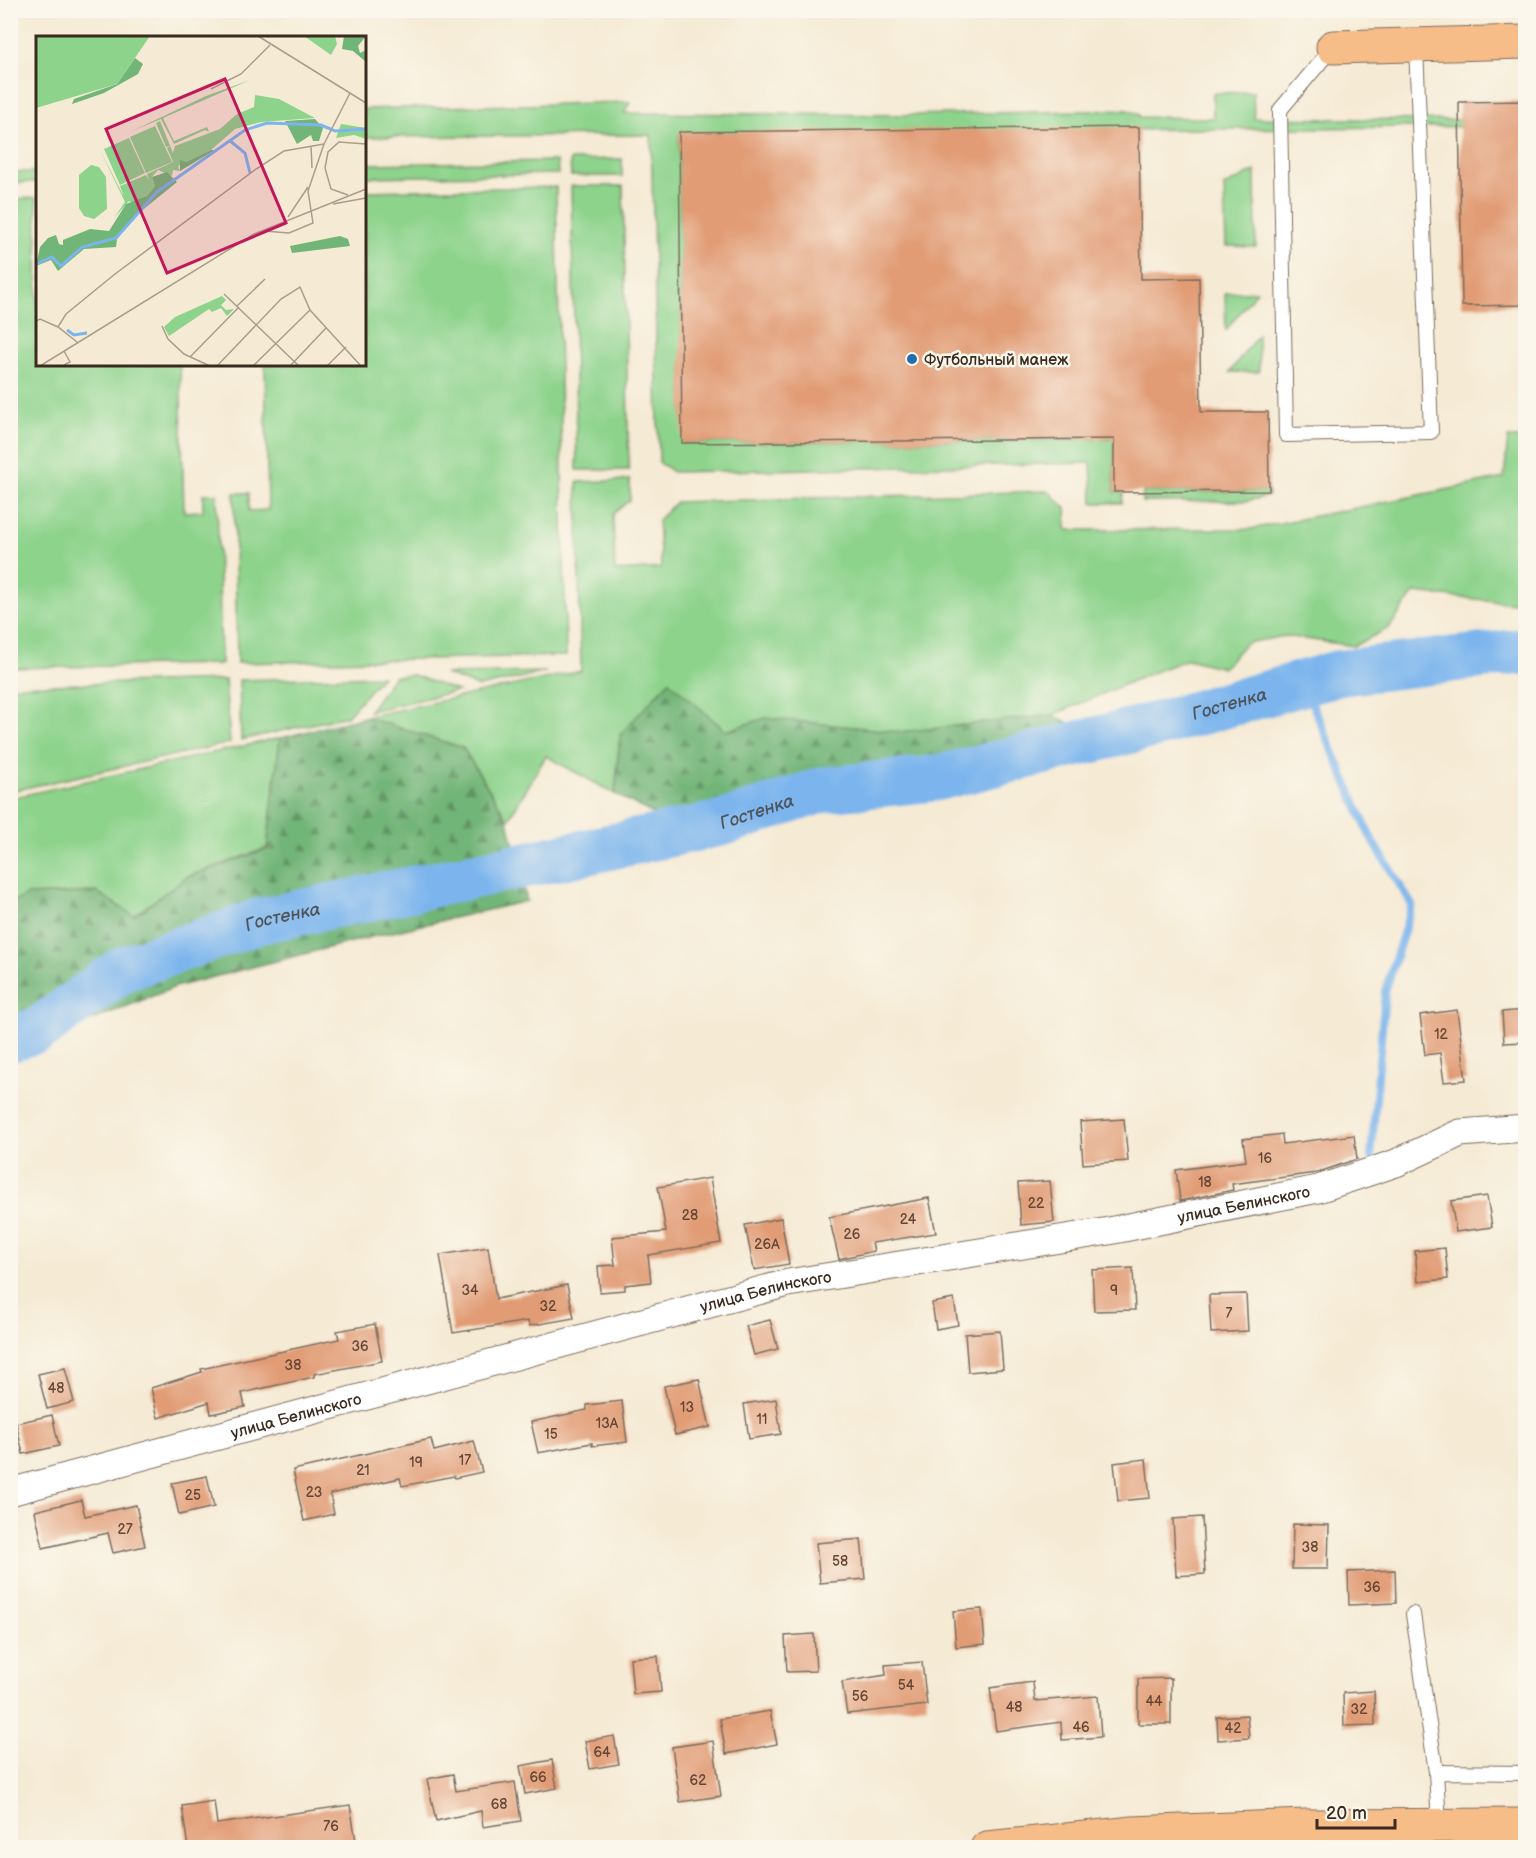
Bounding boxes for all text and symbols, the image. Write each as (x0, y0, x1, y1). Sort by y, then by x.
inset map (36, 36, 366, 366)
place label: Футбольный манеж (924, 351, 1069, 370)
marker: Футбольный манеж (905, 352, 919, 366)
water label: Гостенка (1190, 684, 1269, 725)
water label: Гостенка (717, 790, 797, 834)
water label: Гостенка (242, 899, 322, 937)
house number: 12 (1434, 1026, 1449, 1043)
house number: 16 (1258, 1150, 1272, 1167)
house number: 18 (1198, 1174, 1212, 1191)
street label: улица Белинского (1176, 1183, 1312, 1228)
house number: 22 (1028, 1195, 1045, 1212)
house number: 28 (682, 1207, 698, 1224)
house number: 24 (900, 1211, 917, 1228)
house number: 26 (844, 1226, 861, 1243)
house number: 26А (754, 1236, 780, 1253)
street label: улица Белинского (698, 1268, 833, 1317)
house number: 34 (461, 1282, 479, 1299)
house number: 9 (1110, 1282, 1118, 1299)
house number: 32 (540, 1298, 557, 1315)
house number: 7 (1226, 1305, 1233, 1322)
house number: 36 (351, 1338, 369, 1355)
house number: 38 (285, 1357, 301, 1374)
house number: 48 (48, 1380, 64, 1397)
street label: улица Белинского (229, 1390, 364, 1443)
house number: 13 (680, 1399, 694, 1416)
house number: 11 (757, 1411, 767, 1428)
house number: 13А (596, 1415, 619, 1432)
house number: 15 (544, 1426, 558, 1443)
house number: 17 (459, 1452, 471, 1469)
house number: 19 (409, 1454, 423, 1471)
house number: 21 (356, 1462, 370, 1479)
house number: 23 (306, 1484, 322, 1501)
house number: 25 (185, 1487, 201, 1504)
house number: 27 (117, 1521, 133, 1538)
house number: 38 (1302, 1539, 1318, 1556)
house number: 58 (832, 1553, 848, 1570)
house number: 36 (1363, 1579, 1381, 1596)
house number: 54 (898, 1677, 915, 1694)
house number: 56 (852, 1688, 869, 1705)
house number: 44 (1145, 1693, 1163, 1710)
house number: 48 (1006, 1699, 1022, 1716)
house number: 32 (1351, 1701, 1368, 1718)
house number: 46 (1072, 1719, 1090, 1736)
house number: 42 (1225, 1720, 1242, 1737)
house number: 64 (593, 1744, 611, 1761)
house number: 66 (529, 1769, 547, 1786)
house number: 62 (690, 1772, 707, 1789)
scale bar (1317, 1792, 1395, 1830)
house number: 68 (491, 1796, 507, 1813)
text: 20 m (1326, 1803, 1367, 1824)
house number: 76 (323, 1818, 339, 1835)

